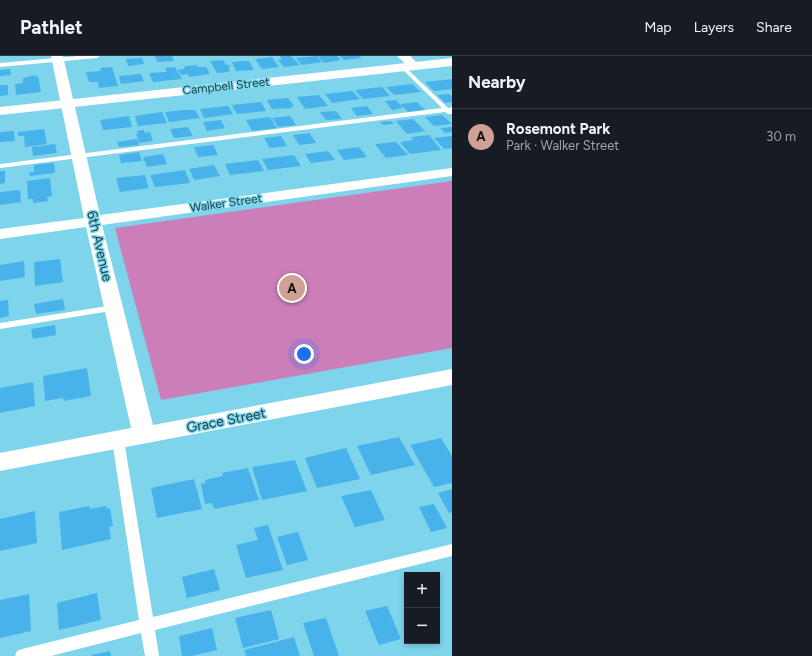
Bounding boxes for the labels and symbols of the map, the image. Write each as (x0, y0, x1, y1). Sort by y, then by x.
street label: Campbell Street (182, 74, 271, 98)
street label: Walker Street (189, 191, 263, 215)
street label: 6th Avenue (83, 209, 116, 283)
pin: A (279, 273, 305, 303)
your location (294, 344, 314, 364)
street label: Grace Street (185, 404, 267, 437)

